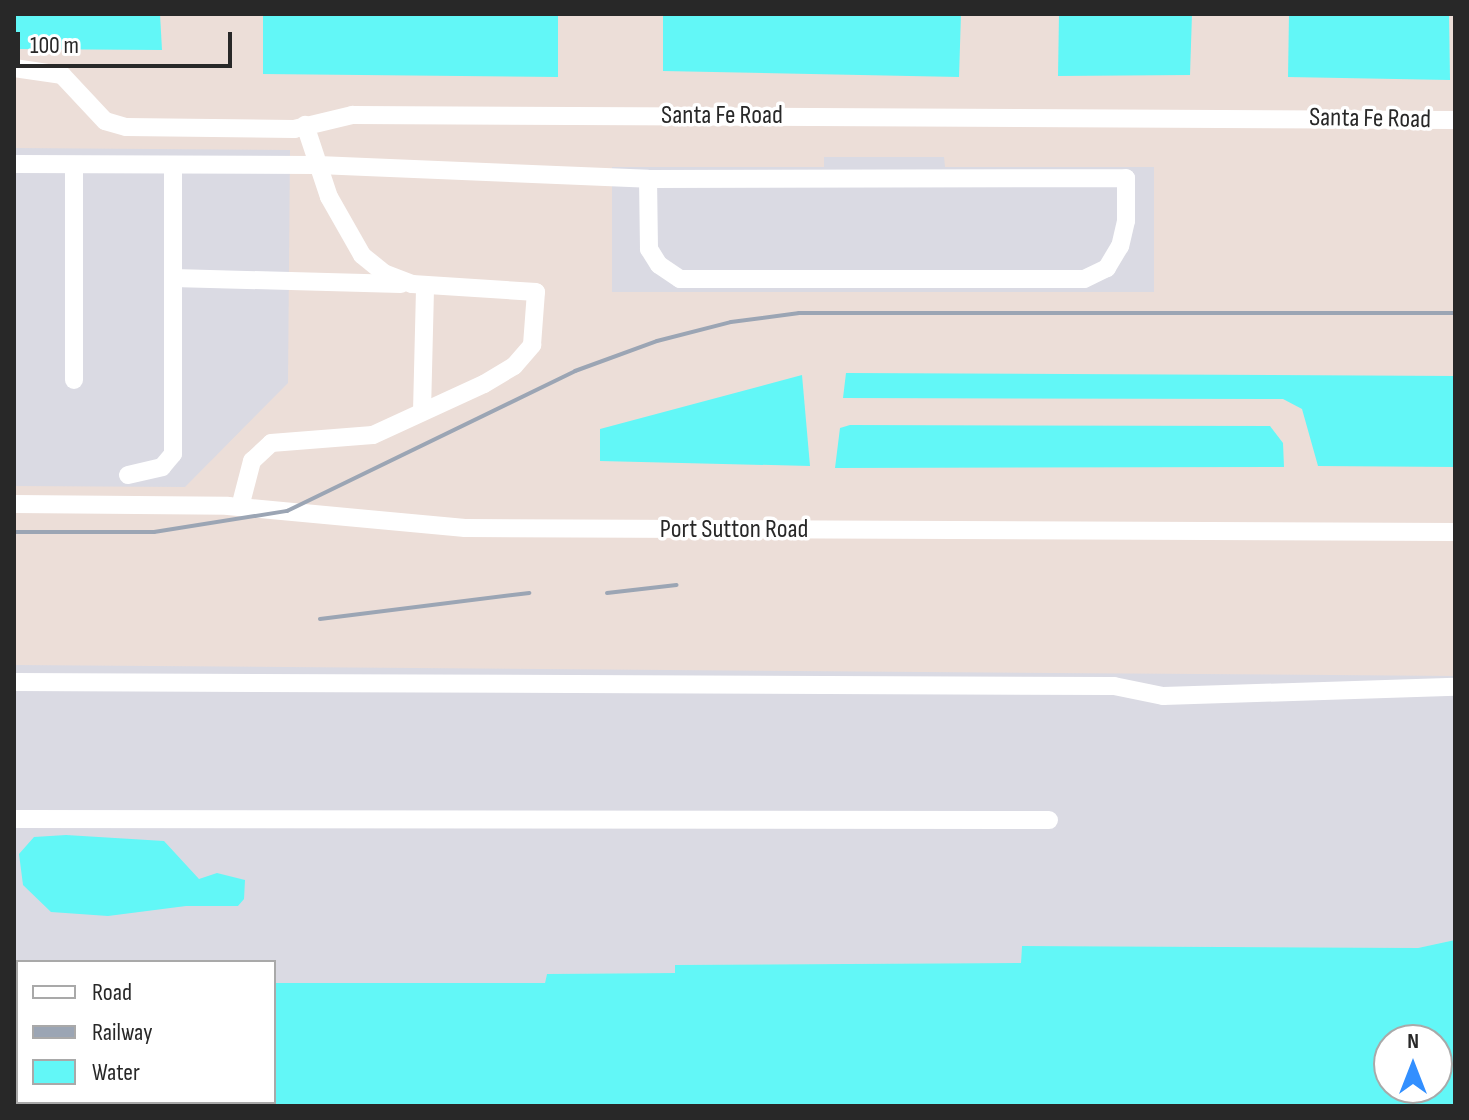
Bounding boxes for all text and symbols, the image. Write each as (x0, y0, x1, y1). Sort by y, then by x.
scale bar (20, 16, 236, 66)
text: 100 m (30, 31, 79, 60)
street label: Santa Fe Road (661, 100, 783, 132)
street label: Santa Fe Road (1309, 102, 1431, 136)
street label: Port Sutton Road (660, 514, 808, 546)
legend (16, 960, 276, 1104)
text: Road (92, 978, 132, 1007)
text: Railway (92, 1018, 152, 1047)
north arrow (1373, 1024, 1453, 1104)
text: N (1407, 1028, 1419, 1055)
text: Water (92, 1058, 140, 1087)

